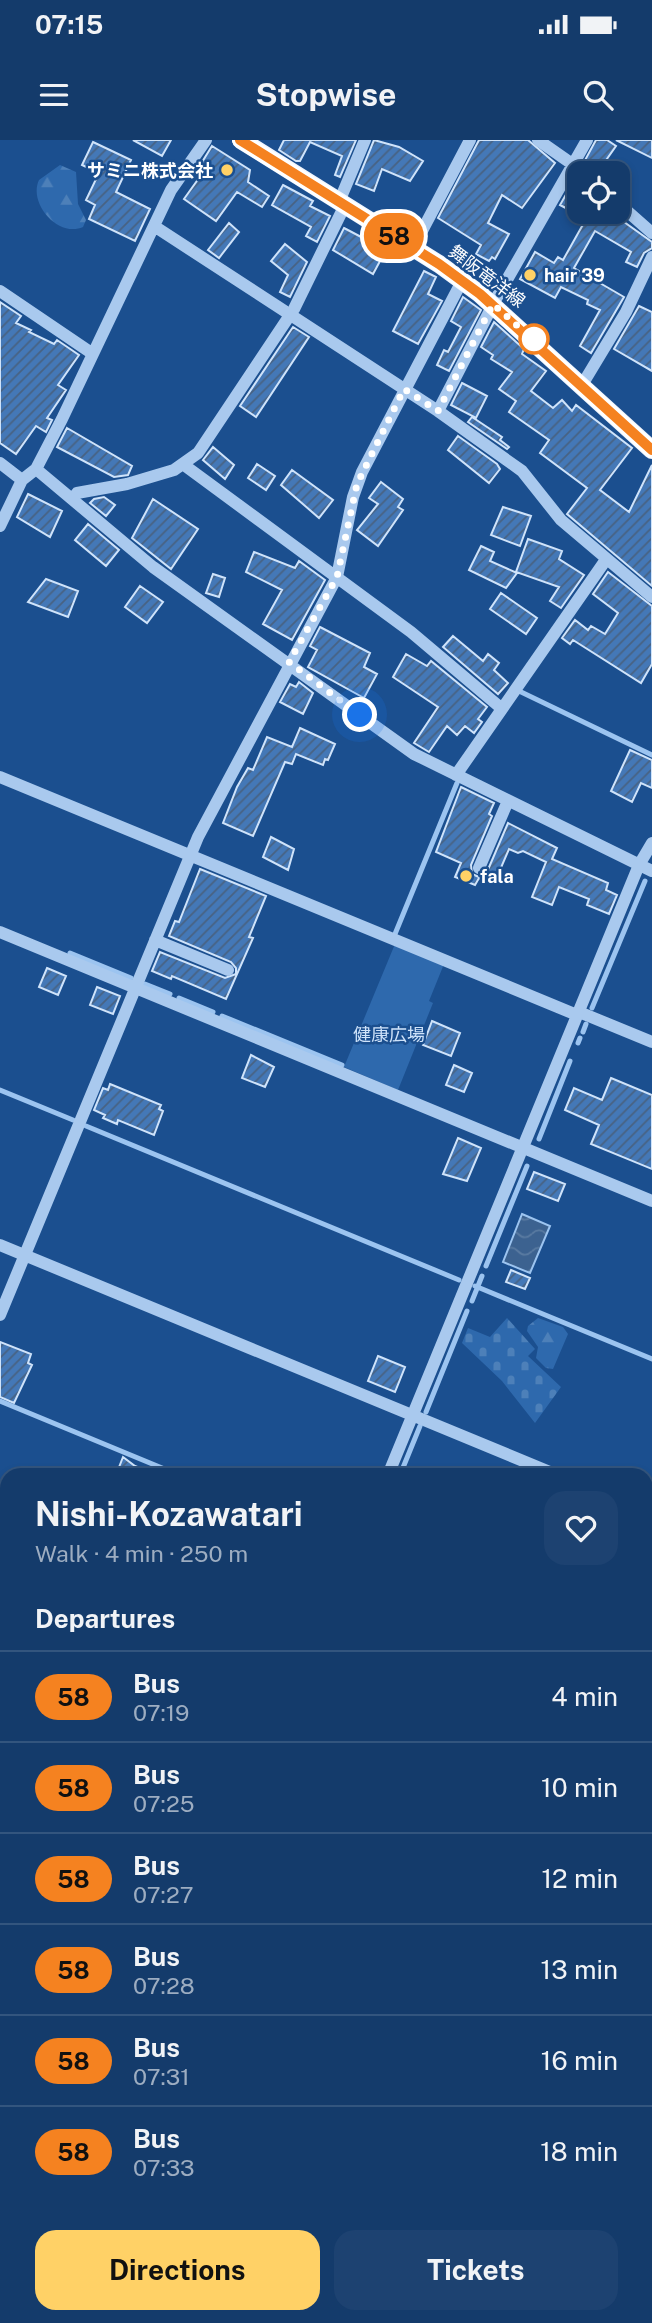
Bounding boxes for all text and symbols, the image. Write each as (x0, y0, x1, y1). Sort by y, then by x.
text: 07:15 (35, 9, 103, 40)
icon: menu (35, 76, 73, 114)
text: Stopwise (256, 76, 396, 113)
icon: search (579, 76, 617, 114)
place label: サミニ株式会社 (87, 160, 213, 181)
map controls (567, 161, 630, 224)
button: locate (567, 161, 630, 224)
marker: サミニ株式会社 (219, 162, 235, 178)
line badge: 58 (362, 213, 426, 259)
text: 58 (378, 222, 410, 250)
street label: 舞阪竜洋線 (445, 241, 529, 311)
place label: hair 39 (544, 265, 605, 286)
marker: hair 39 (522, 267, 538, 283)
unlabelled marker (519, 324, 549, 354)
your location (342, 697, 377, 732)
place label: fala (480, 866, 514, 887)
marker: fala (458, 868, 474, 884)
park label: 健康広場 (353, 1024, 425, 1045)
button: heart (544, 1491, 618, 1565)
text: Nishi-Kozawatari (35, 1495, 303, 1533)
text: Walk · 4 min · 250 m (35, 1540, 248, 1567)
text: Departures (35, 1603, 175, 1634)
text: Bus (133, 1668, 180, 1699)
text: 4 min (551, 1681, 618, 1712)
text: 58 (57, 1683, 90, 1711)
text: 07:19 (133, 1699, 189, 1726)
text: Bus (133, 1759, 180, 1790)
text: 10 min (541, 1772, 618, 1803)
text: 58 (57, 1774, 90, 1802)
text: 07:25 (133, 1790, 195, 1817)
text: Bus (133, 1850, 180, 1881)
text: 12 min (542, 1863, 618, 1894)
text: 58 (57, 1865, 90, 1893)
text: 07:27 (133, 1881, 194, 1908)
text: Bus (133, 1941, 180, 1972)
text: 13 min (541, 1954, 618, 1985)
text: 58 (57, 1956, 90, 1984)
text: 07:28 (133, 1972, 195, 1999)
text: Bus (133, 2032, 180, 2063)
text: 16 min (541, 2045, 618, 2076)
text: 58 (57, 2047, 90, 2075)
text: 07:31 (133, 2063, 190, 2090)
text: Bus (133, 2123, 180, 2154)
text: 18 min (540, 2136, 618, 2167)
text: 58 (57, 2138, 90, 2166)
text: 07:33 (133, 2154, 194, 2181)
button: Directions (35, 2230, 320, 2310)
button: Tickets (334, 2230, 618, 2310)

